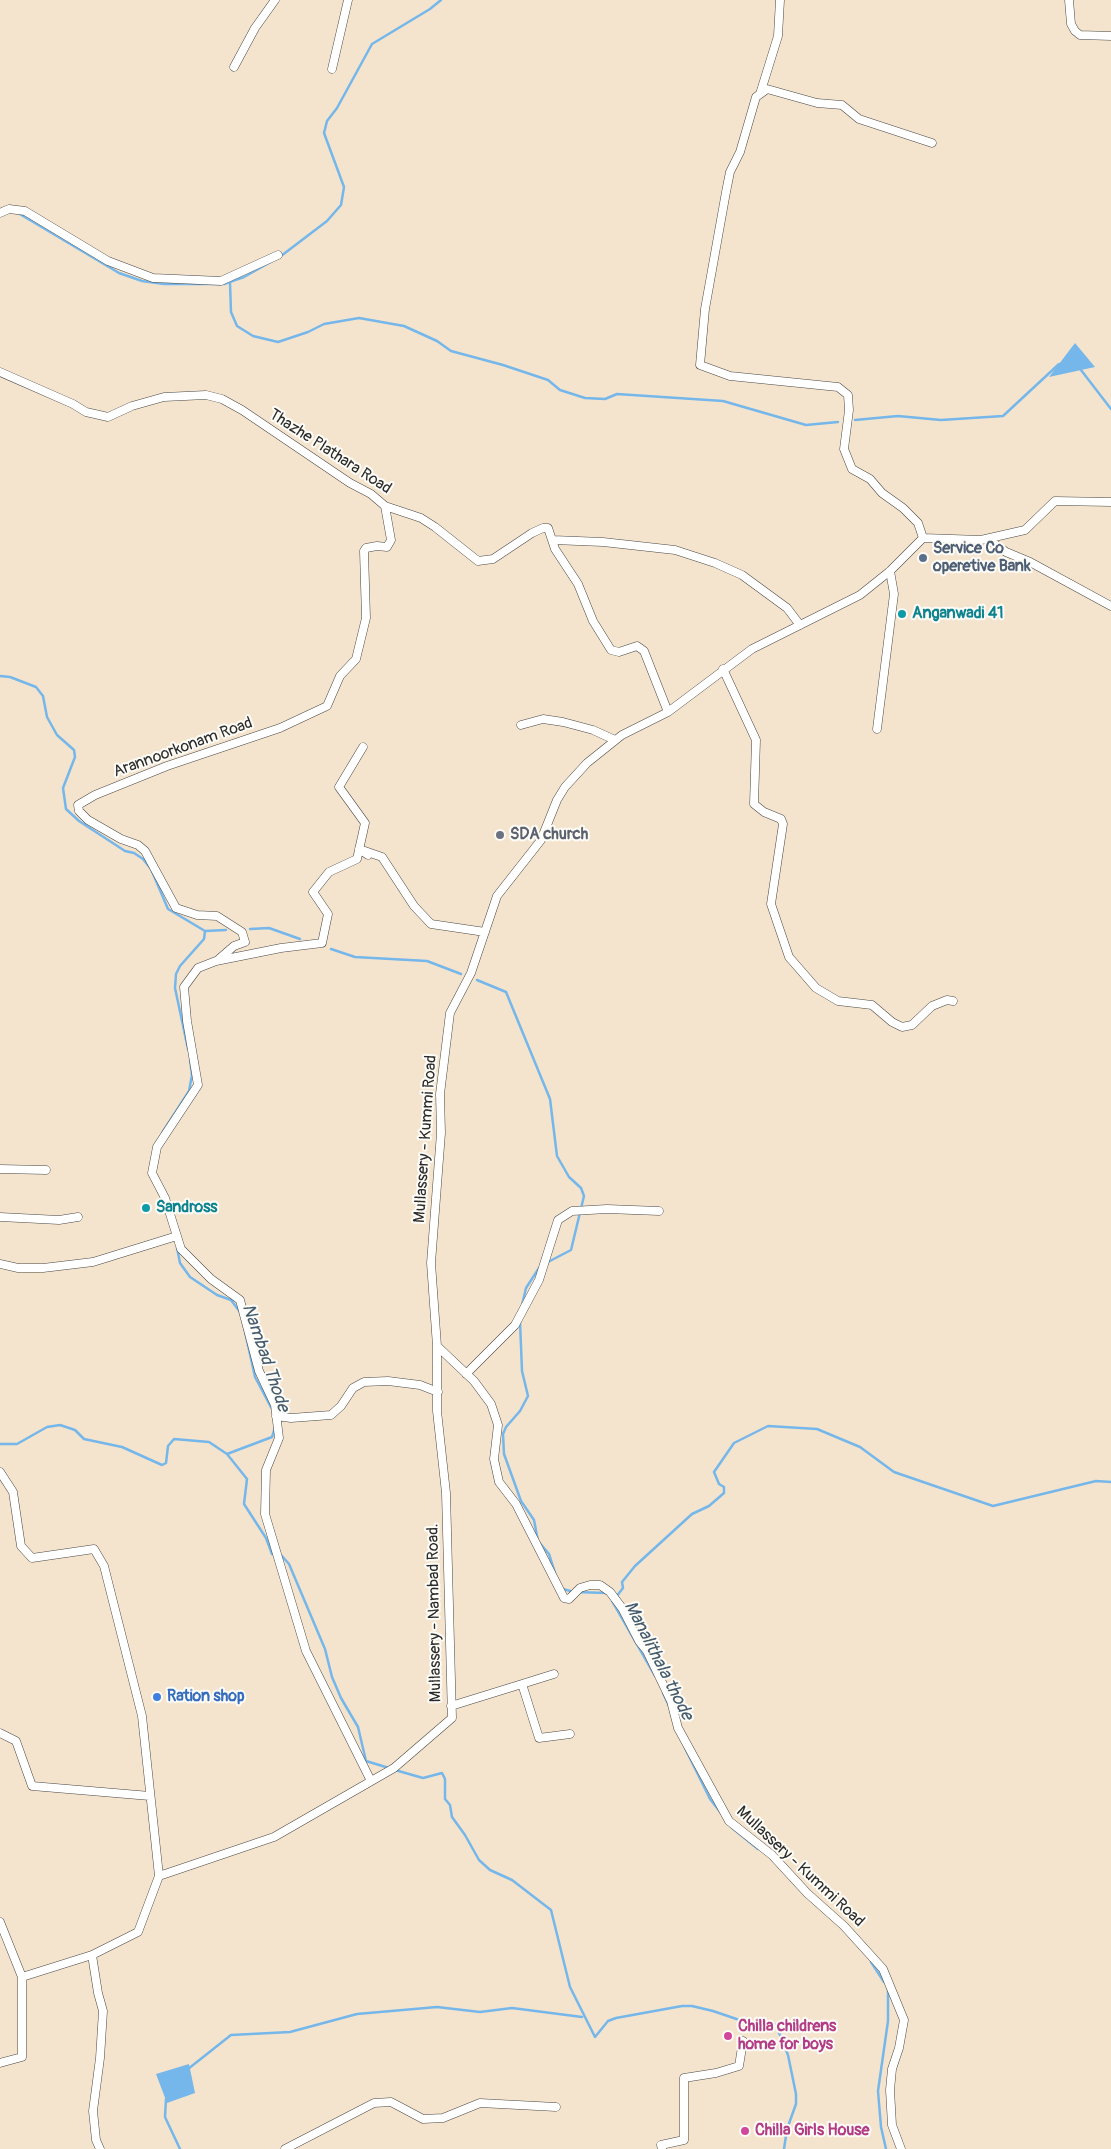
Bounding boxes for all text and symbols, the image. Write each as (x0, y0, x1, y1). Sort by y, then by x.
street label: Thazhe Plathara Road (265, 405, 395, 499)
place label: Service Co operetive Bank (933, 539, 1031, 577)
marker: Service Co operetive Bank (917, 552, 929, 564)
place label: Anganwadi 41 (912, 604, 1003, 624)
marker: Anganwadi 41 (896, 608, 908, 620)
street label: Arannoorkonam Road (111, 714, 255, 782)
place label: SDA church (510, 825, 588, 845)
marker: SDA church (494, 829, 506, 841)
street label: Mullassery - Kummi Road (411, 1054, 441, 1224)
place label: Sandross (156, 1198, 217, 1218)
marker: Sandross (140, 1202, 152, 1214)
water label: Nambad Thode (236, 1301, 294, 1415)
street label: Mullassery - Nambad Road. (424, 1523, 446, 1703)
water label: Manalithala thode (619, 1598, 697, 1724)
place label: Ration shop (167, 1687, 244, 1707)
marker: Ration shop (151, 1691, 163, 1703)
street label: Mullassery - Kummi Road (732, 1803, 868, 1931)
place label: Chilla childrens home for boys (738, 2017, 836, 2055)
marker: Chilla childrens home for boys (722, 2030, 734, 2042)
place label: Chilla Girls House (755, 2121, 869, 2141)
marker: Chilla Girls House (739, 2125, 751, 2137)

